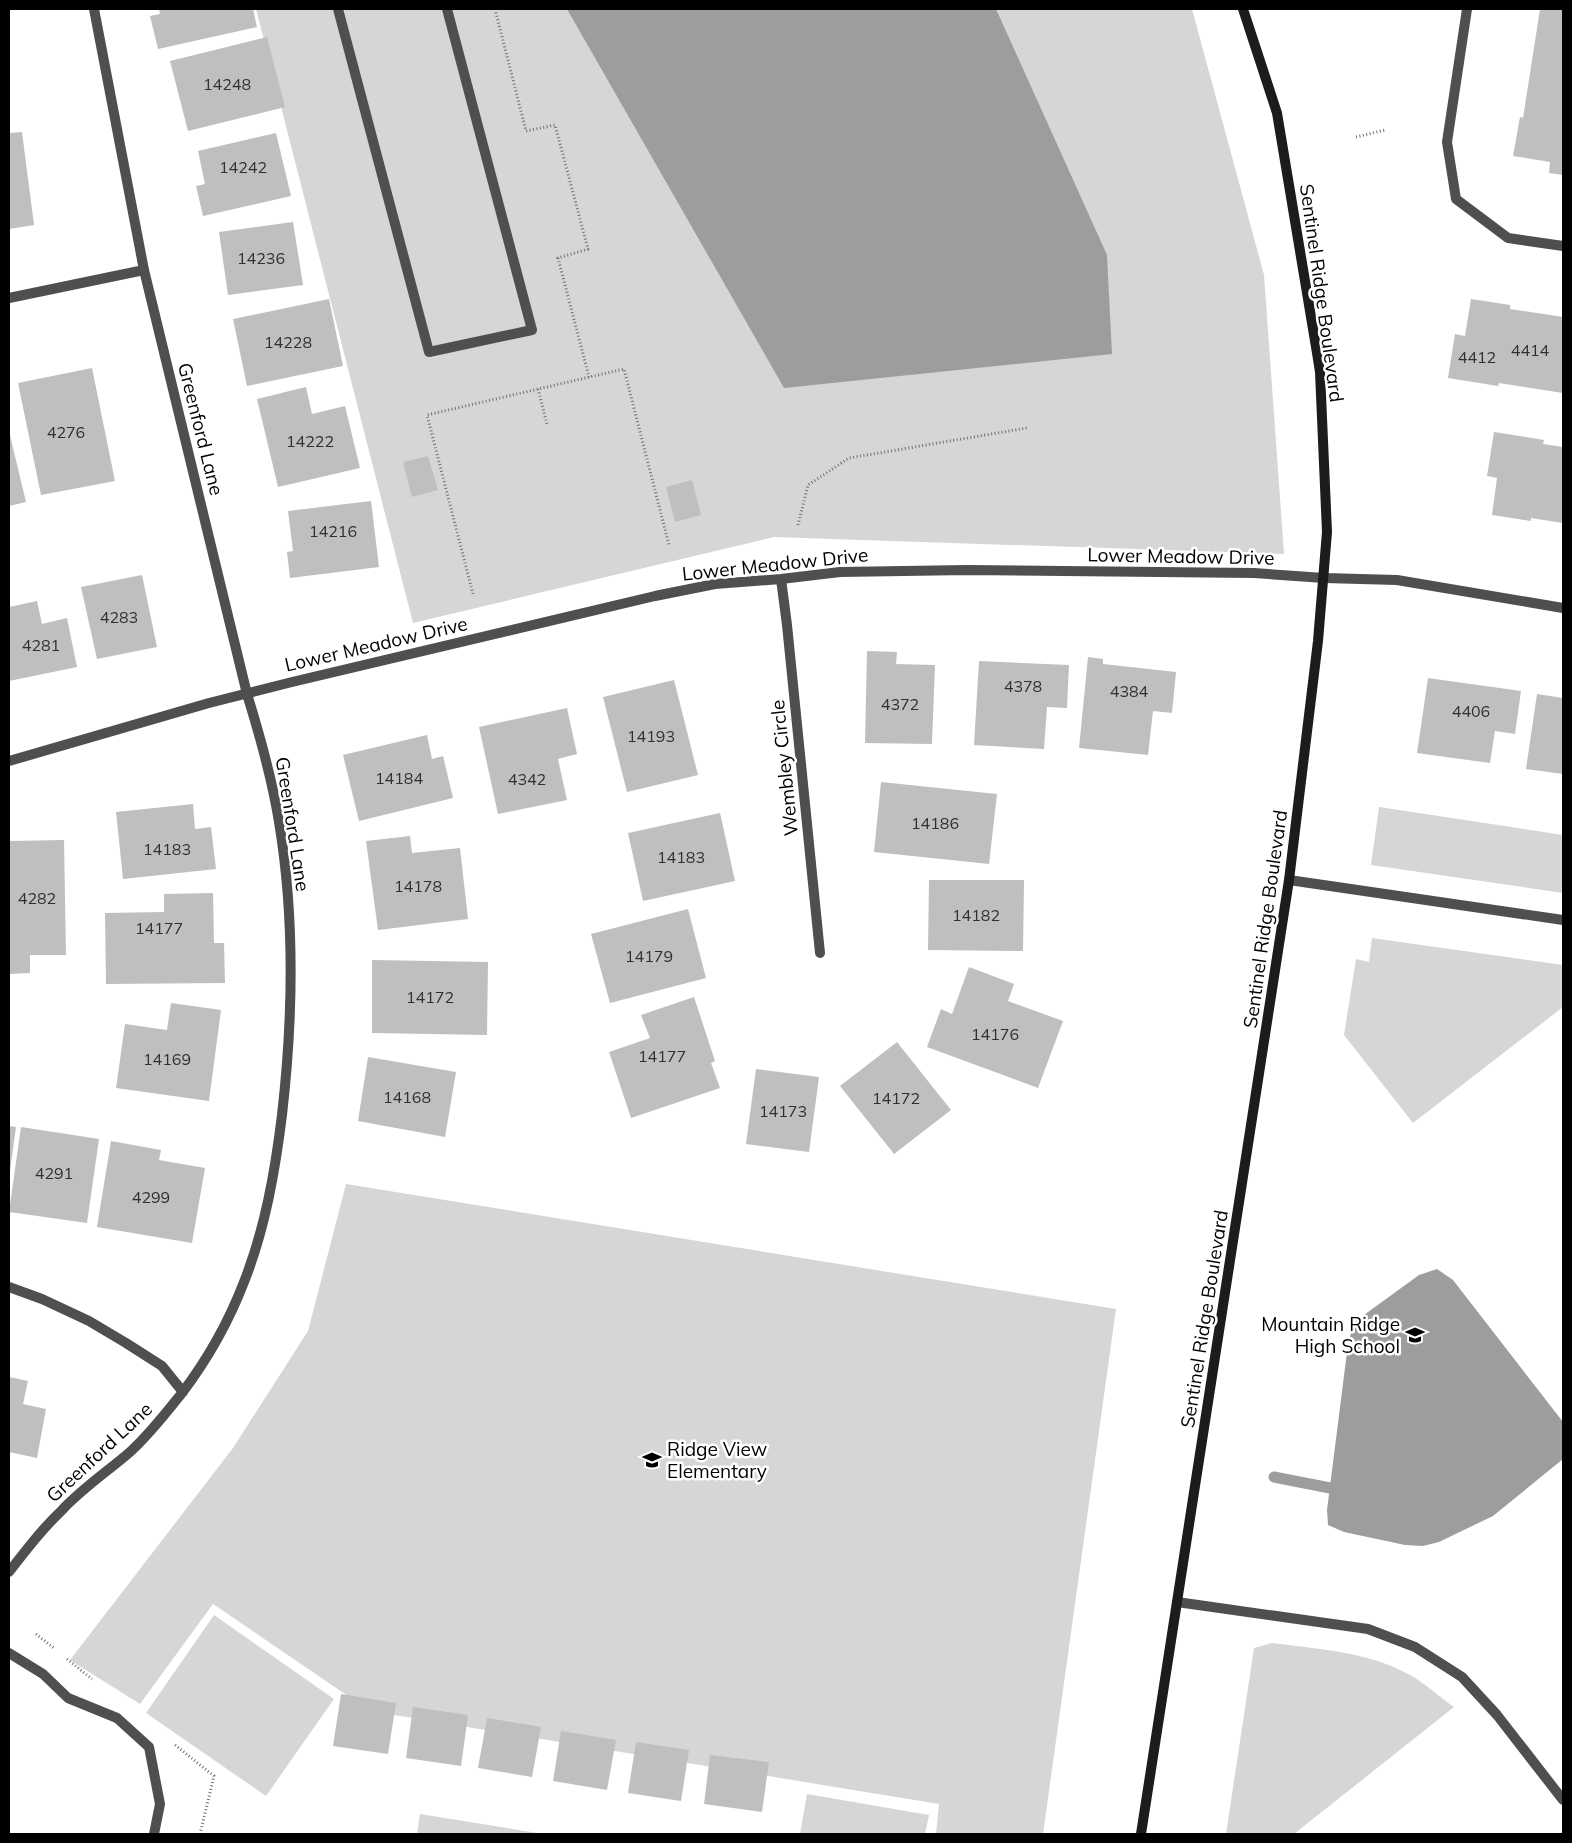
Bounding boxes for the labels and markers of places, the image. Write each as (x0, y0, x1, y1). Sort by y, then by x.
place label: Mountain Ridge High School (1261, 1312, 1400, 1358)
school or university icon: Mountain Ridge High School (1404, 1324, 1426, 1346)
place label: Ridge View Elementary (667, 1437, 767, 1483)
school or university icon: Ridge View Elementary (641, 1449, 663, 1471)

